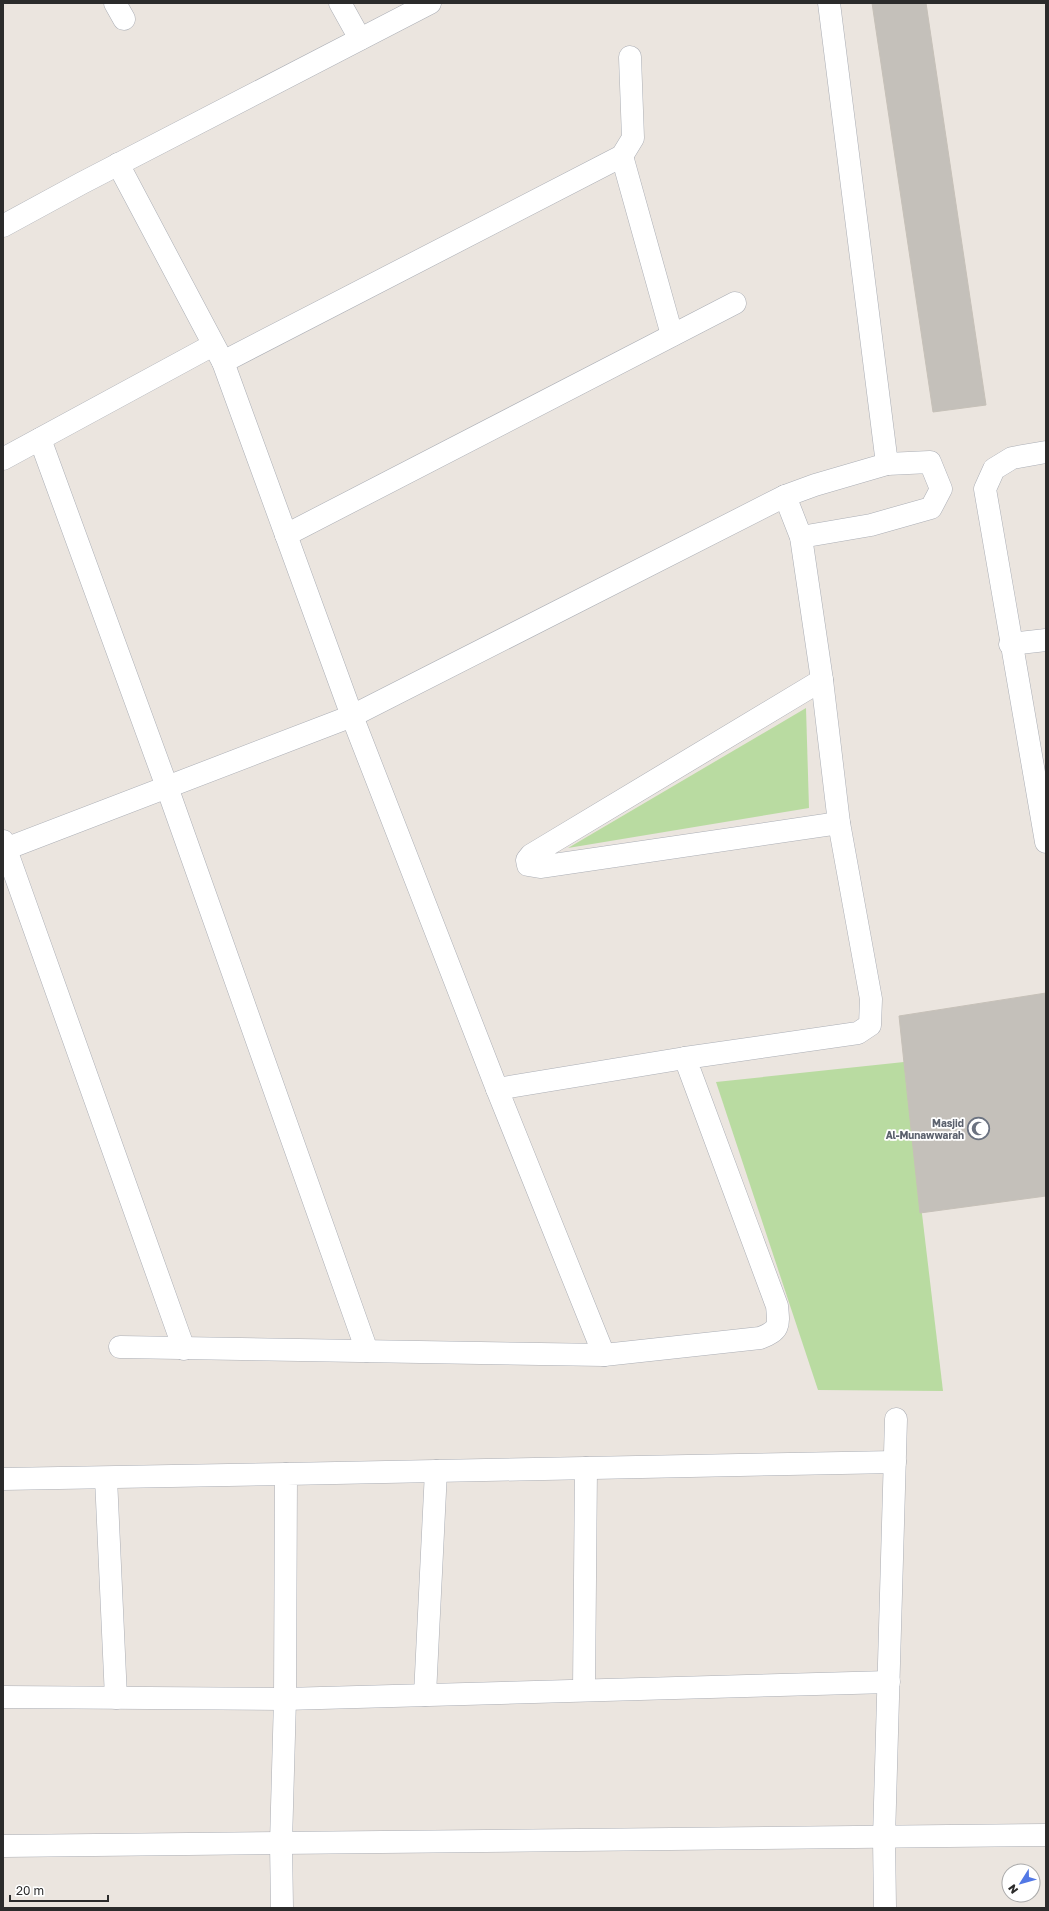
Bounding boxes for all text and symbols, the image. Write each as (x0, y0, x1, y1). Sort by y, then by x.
mosque icon: Masjid Al-Munawwarah (966, 1116, 992, 1142)
place label: Masjid Al-Munawwarah (886, 1117, 964, 1141)
north arrow (1001, 1863, 1041, 1903)
scale bar (10, 1877, 108, 1903)
text: N (1005, 1882, 1020, 1897)
text: 20 m (16, 1883, 44, 1898)

